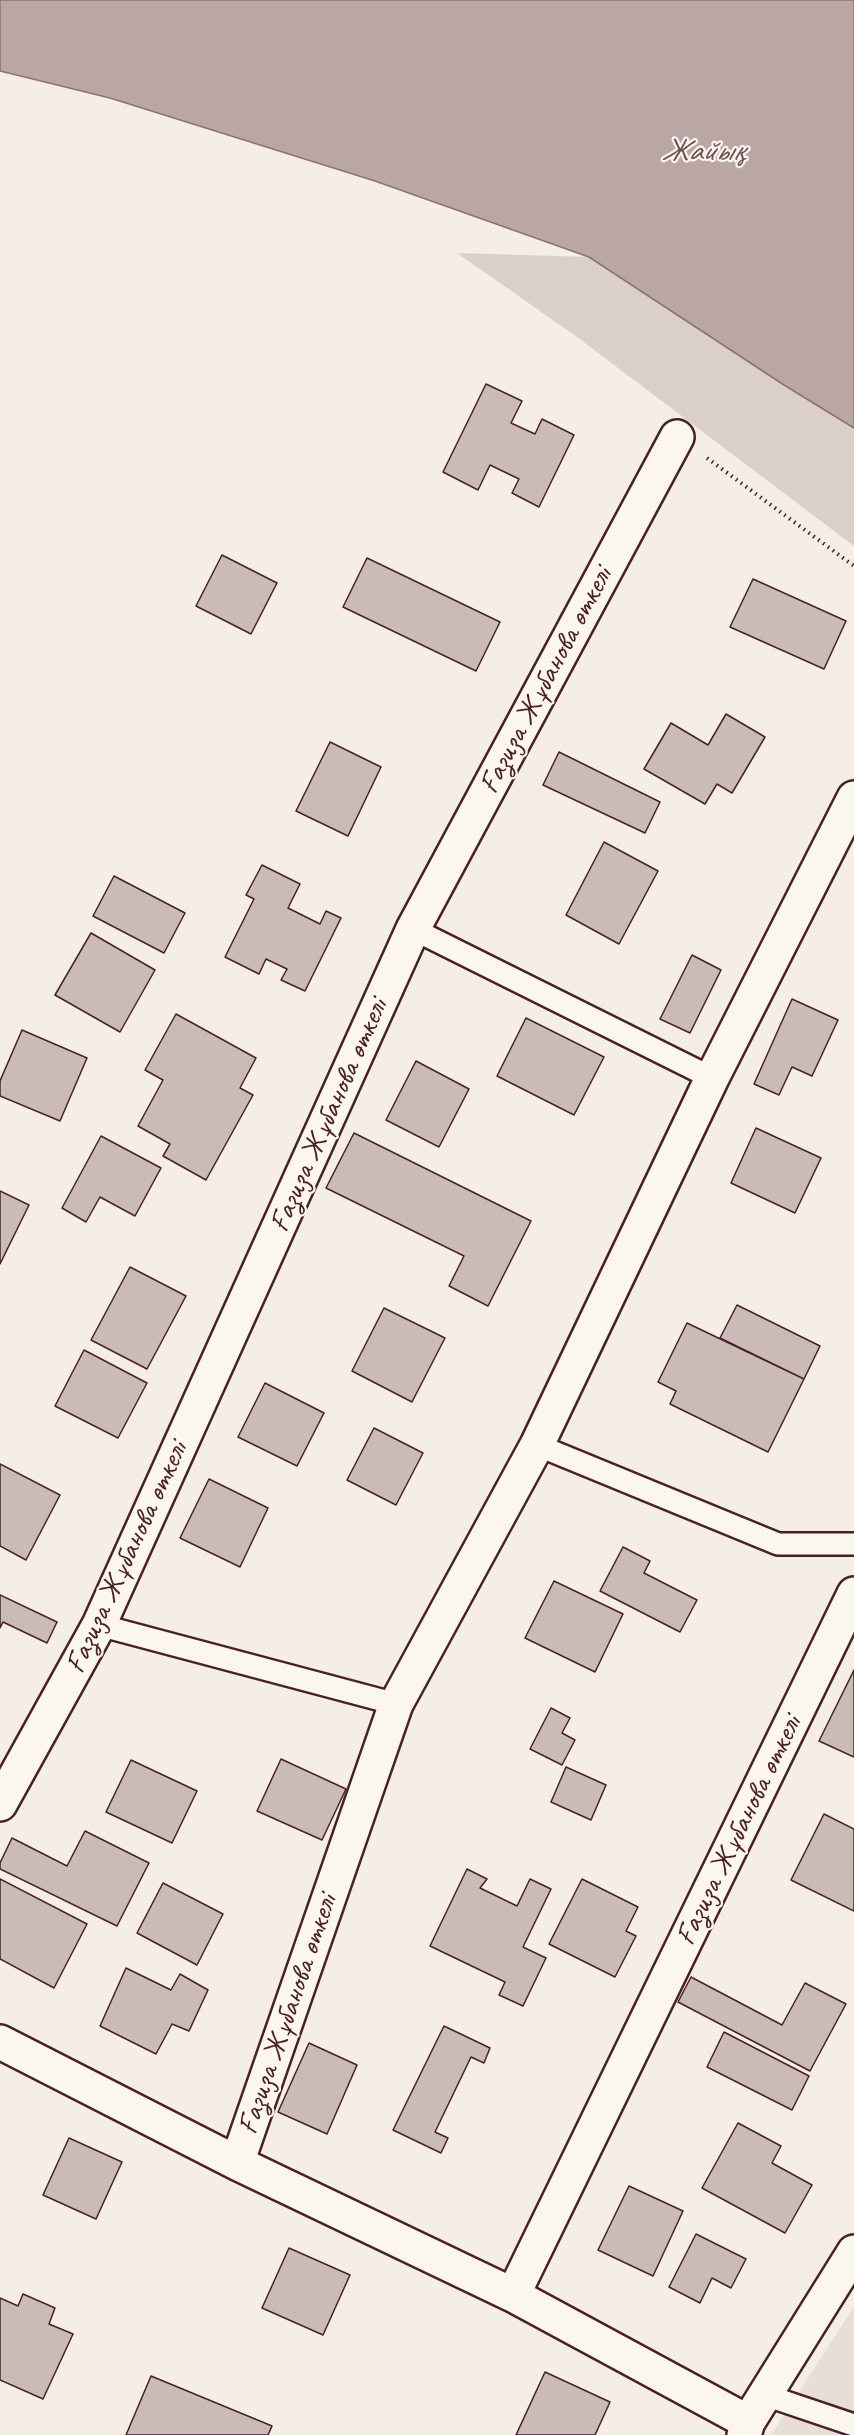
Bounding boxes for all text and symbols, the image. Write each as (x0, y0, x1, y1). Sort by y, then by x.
water label: Жайық (661, 133, 745, 171)
street label: Ғазиза Жұбанова өткелі (471, 561, 621, 801)
street label: Ғазиза Жұбанова өткелі (261, 993, 397, 1239)
street label: Ғазиза Жұбанова өткелі (57, 1436, 197, 1680)
street label: Ғазиза Жұбанова өткелі (668, 1710, 810, 1952)
street label: Ғазиза Жұбанова өткелі (230, 1890, 346, 2140)

